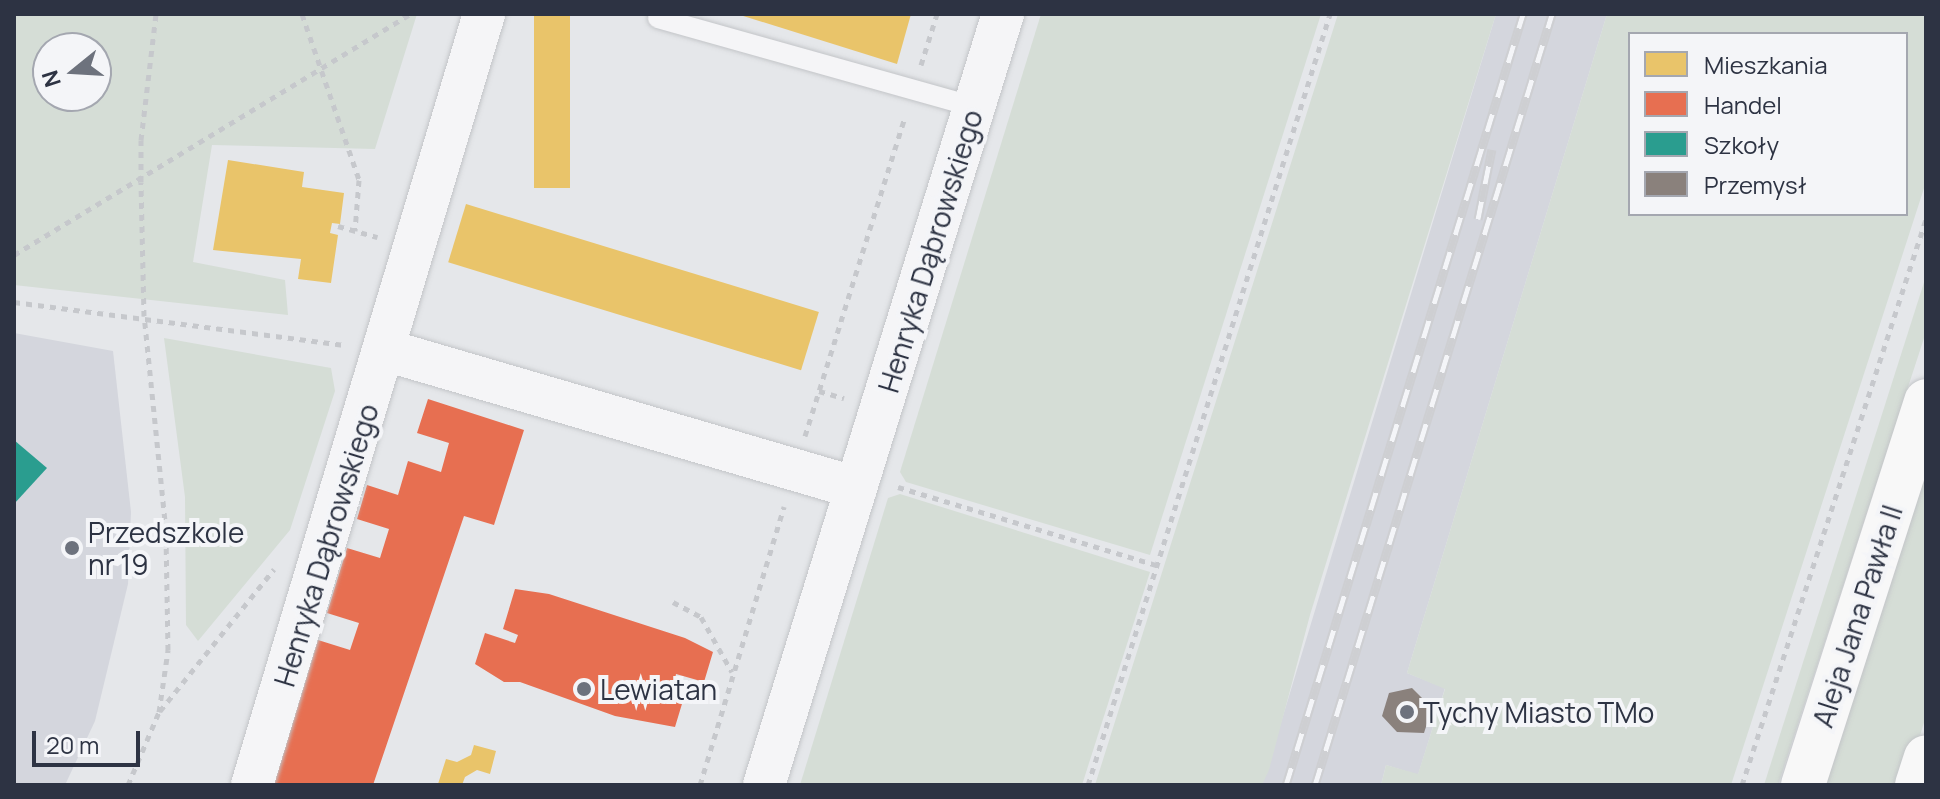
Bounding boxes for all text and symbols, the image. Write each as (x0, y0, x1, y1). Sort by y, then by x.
north arrow (32, 32, 112, 112)
legend (1628, 32, 1908, 216)
text: Mieszkania (1704, 48, 1828, 81)
text: N (34, 67, 68, 91)
text: Handel (1704, 88, 1782, 121)
street label: Henryka Dąbrowskiego (871, 106, 989, 396)
text: Szkoły (1704, 128, 1779, 161)
text: Przemysł (1704, 168, 1807, 201)
street label: Henryka Dąbrowskiego (267, 400, 385, 690)
street label: Aleja Jana Pawła II (1805, 501, 1909, 731)
place label: Przedszkole nr 19 (88, 515, 244, 581)
marker: Przedszkole nr 19 (63, 539, 81, 557)
place label: Lewiatan (600, 672, 717, 706)
marker: Lewiatan (575, 680, 593, 698)
place label: Tychy Miasto TMo (1423, 695, 1654, 729)
marker: Tychy Miasto TMo (1398, 703, 1416, 721)
scale bar (36, 715, 144, 765)
text: 20 m (46, 728, 99, 761)

